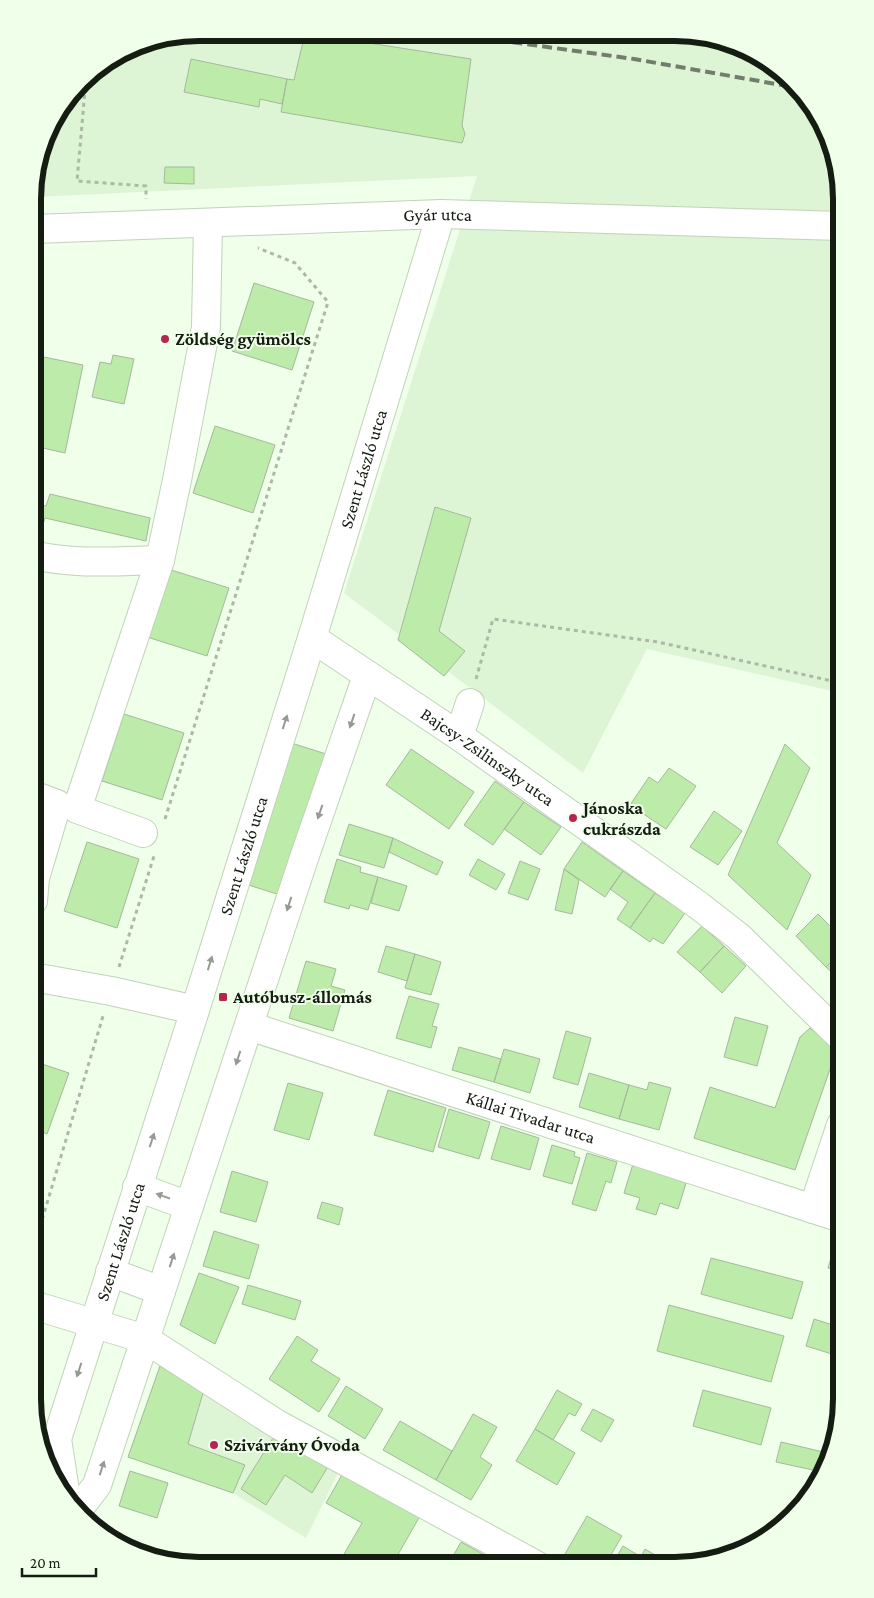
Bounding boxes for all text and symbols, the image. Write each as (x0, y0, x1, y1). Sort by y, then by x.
street label: Gyár utca (403, 204, 472, 225)
place label: Zöldség gyümölcs (175, 329, 311, 349)
marker: Zöldség gyümölcs (159, 333, 171, 345)
street label: Szent László utca (336, 407, 391, 531)
street label: Bajcsy-Zsilinszky utca (417, 703, 558, 810)
one-way arrow (282, 714, 290, 729)
one-way arrow (348, 714, 356, 729)
street label: Szent László utca (215, 794, 272, 918)
place label: Jánoska cukrászda (581, 798, 661, 839)
one-way arrow (316, 804, 323, 819)
marker: Jánoska cukrászda (567, 812, 579, 824)
one-way arrow (285, 897, 293, 912)
one-way arrow (206, 956, 214, 971)
place label: Autóbusz-állomás (232, 987, 372, 1007)
marker: Autóbusz-állomás (217, 991, 229, 1003)
one-way arrow (234, 1051, 242, 1066)
street label: Kállai Tivadar utca (464, 1087, 598, 1148)
one-way arrow (149, 1133, 157, 1148)
street label: Szent László utca (92, 1180, 149, 1303)
one-way arrow (155, 1192, 170, 1200)
one-way arrow (168, 1252, 176, 1267)
one-way arrow (74, 1363, 82, 1378)
place label: Szivárvány Óvoda (224, 1435, 360, 1455)
marker: Szivárvány Óvoda (208, 1439, 220, 1451)
one-way arrow (98, 1460, 106, 1475)
scale bar (22, 1546, 96, 1578)
text: 20 m (30, 1555, 61, 1571)

